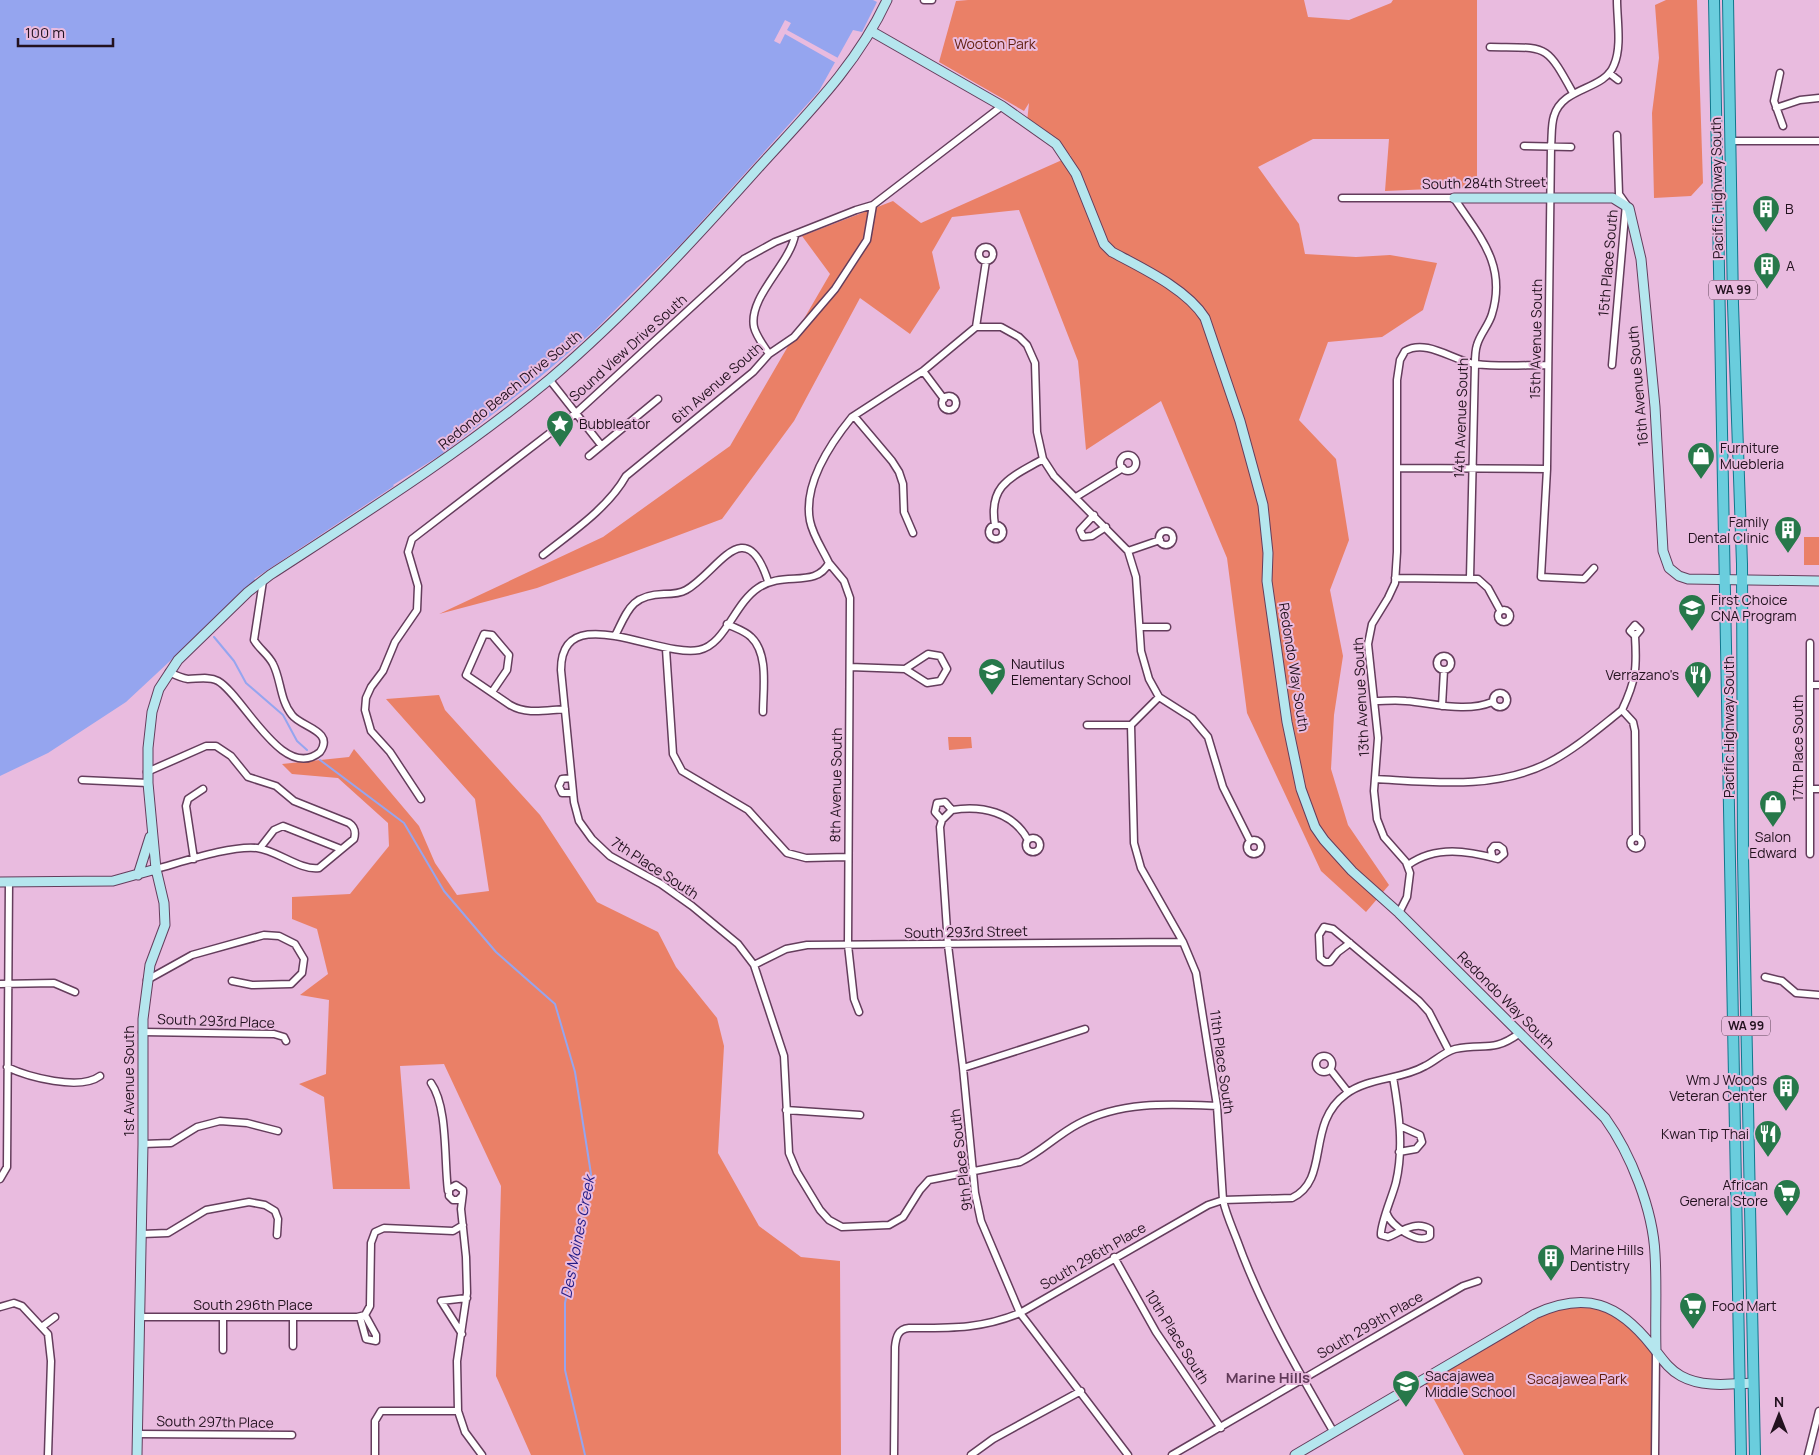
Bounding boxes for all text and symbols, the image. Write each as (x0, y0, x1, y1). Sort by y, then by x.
scale bar (18, 15, 112, 47)
text: 100 m (25, 22, 65, 43)
park label: Wooton Park (954, 34, 1037, 53)
street label: Pacific Highway South (1706, 117, 1727, 259)
street label: South 284th Street (1422, 172, 1547, 193)
building icon: B (1751, 194, 1781, 233)
place label: B (1785, 199, 1794, 218)
street label: 15th Place South (1593, 209, 1622, 317)
building icon: A (1752, 251, 1782, 290)
place label: A (1786, 256, 1795, 275)
street label: 15th Avenue South (1525, 279, 1546, 399)
road number: WA 99 (1709, 280, 1757, 300)
street label: Sound View Drive South (565, 290, 691, 406)
street label: 16th Avenue South (1623, 325, 1652, 447)
street label: Redondo Beach Drive South (434, 326, 585, 453)
street label: 6th Avenue South (667, 338, 766, 428)
street label: 14th Avenue South (1449, 358, 1472, 478)
place icon: Bubbleator (545, 409, 575, 448)
place label: Bubbleator (579, 414, 650, 433)
place label: Furniture Muebleria (1720, 438, 1784, 473)
shop icon: Furniture Muebleria (1686, 441, 1716, 480)
place label: Family Dental Clinic (1688, 512, 1770, 547)
building icon: Family Dental Clinic (1773, 515, 1803, 554)
place label: First Choice CNA Program (1711, 590, 1797, 625)
school or university icon: First Choice CNA Program (1677, 593, 1707, 632)
street label: Redondo Way South (1275, 601, 1314, 733)
street label: 13th Avenue South (1348, 637, 1373, 757)
place label: Nautilus Elementary School (1011, 654, 1131, 689)
street label: Pacific Highway South (1719, 656, 1738, 798)
school or university icon: Nautilus Elementary School (977, 657, 1007, 696)
restaurant icon: Verrazano's (1683, 660, 1713, 699)
place label: Verrazano's (1605, 665, 1679, 684)
street label: 17th Place South (1788, 695, 1807, 801)
street label: 8th Avenue South (825, 727, 846, 843)
shop icon: Salon Edward (1758, 789, 1788, 828)
place label: Salon Edward (1749, 827, 1797, 862)
street label: 7th Place South (608, 832, 703, 903)
street label: South 293rd Street (904, 921, 1028, 942)
street label: Redondo Way South (1454, 947, 1559, 1052)
street label: South 293rd Place (157, 1009, 275, 1032)
street label: 11th Place South (1206, 1009, 1239, 1115)
road number: WA 99 (1722, 1016, 1770, 1036)
street label: 1st Avenue South (119, 1025, 138, 1137)
place label: Wm J Woods Veteran Center (1669, 1070, 1767, 1105)
building icon: Wm J Woods Veteran Center (1771, 1073, 1801, 1112)
street label: 9th Place South (945, 1108, 976, 1212)
restaurant icon: Kwan Tip Thai (1753, 1119, 1783, 1158)
place label: Kwan Tip Thai (1661, 1124, 1749, 1143)
water label: Des Moines Creek (555, 1171, 600, 1300)
place label: African General Store (1680, 1175, 1768, 1210)
supermarket icon: African General Store (1772, 1178, 1802, 1217)
street label: South 296th Place (1036, 1218, 1149, 1294)
place label: Marine Hills Dentistry (1570, 1240, 1644, 1275)
building icon: Marine Hills Dentistry (1536, 1243, 1566, 1282)
street label: 10th Place South (1141, 1286, 1214, 1388)
street label: South 299th Place (1313, 1287, 1426, 1363)
supermarket icon: Food Mart (1678, 1291, 1708, 1330)
street label: South 296th Place (193, 1295, 313, 1314)
place label: Food Mart (1712, 1296, 1777, 1315)
place label: Sacajawea Middle School (1425, 1366, 1515, 1401)
district label: Marine Hills (1226, 1367, 1310, 1388)
school or university icon: Sacajawea Middle School (1391, 1369, 1421, 1408)
park label: Sacajawea Park (1527, 1369, 1628, 1388)
north arrow (1754, 1390, 1804, 1440)
text: N (1774, 1392, 1784, 1411)
street label: South 297th Place (156, 1411, 274, 1432)

